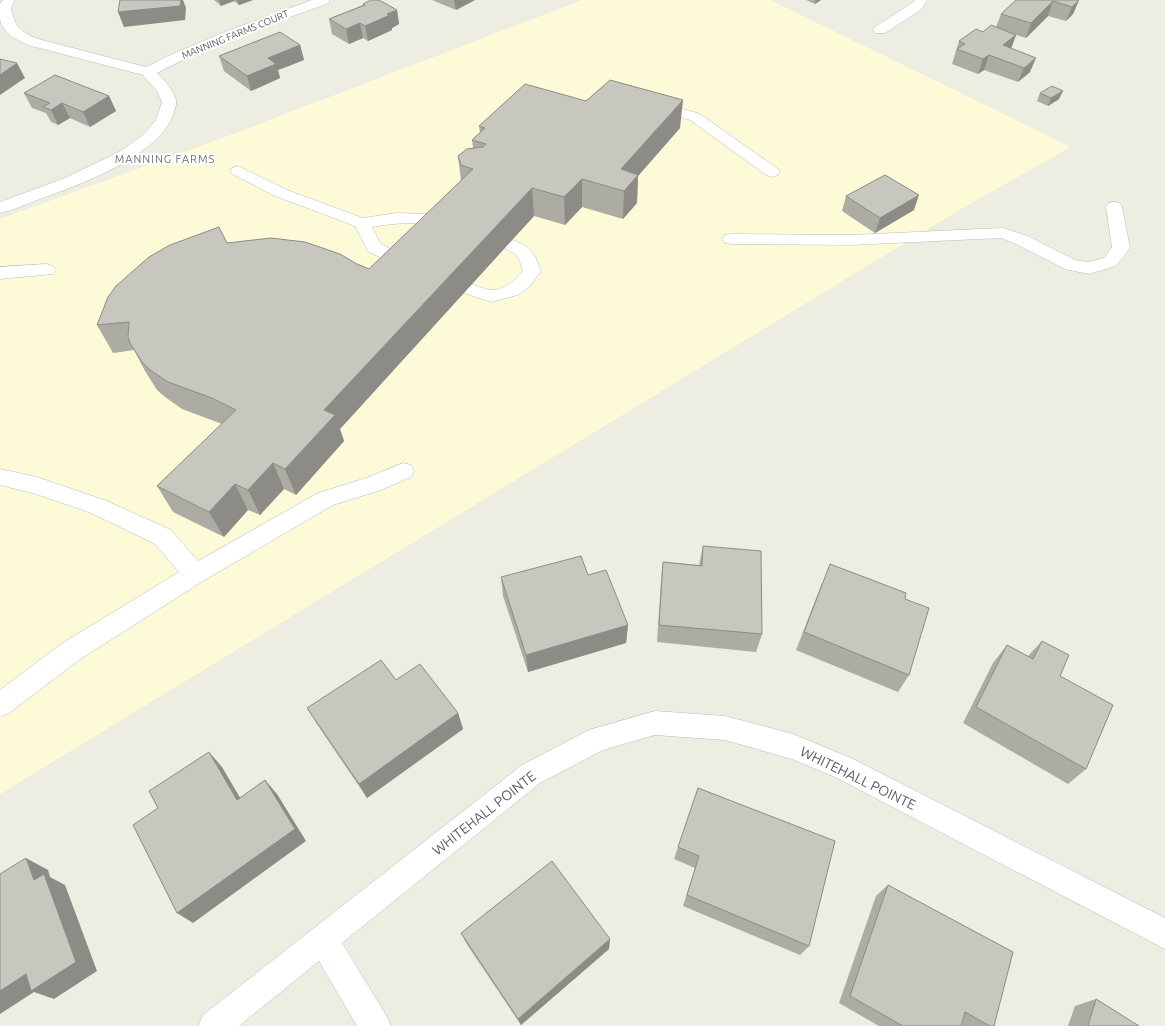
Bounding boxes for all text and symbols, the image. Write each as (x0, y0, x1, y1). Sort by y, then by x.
street label: MANNING FARMS COURT (180, 8, 291, 61)
district label: MANNING FARMS (115, 153, 215, 165)
street label: WHITEHALL POINTE (798, 743, 919, 813)
street label: WHITEHALL POINTE (429, 768, 539, 858)

